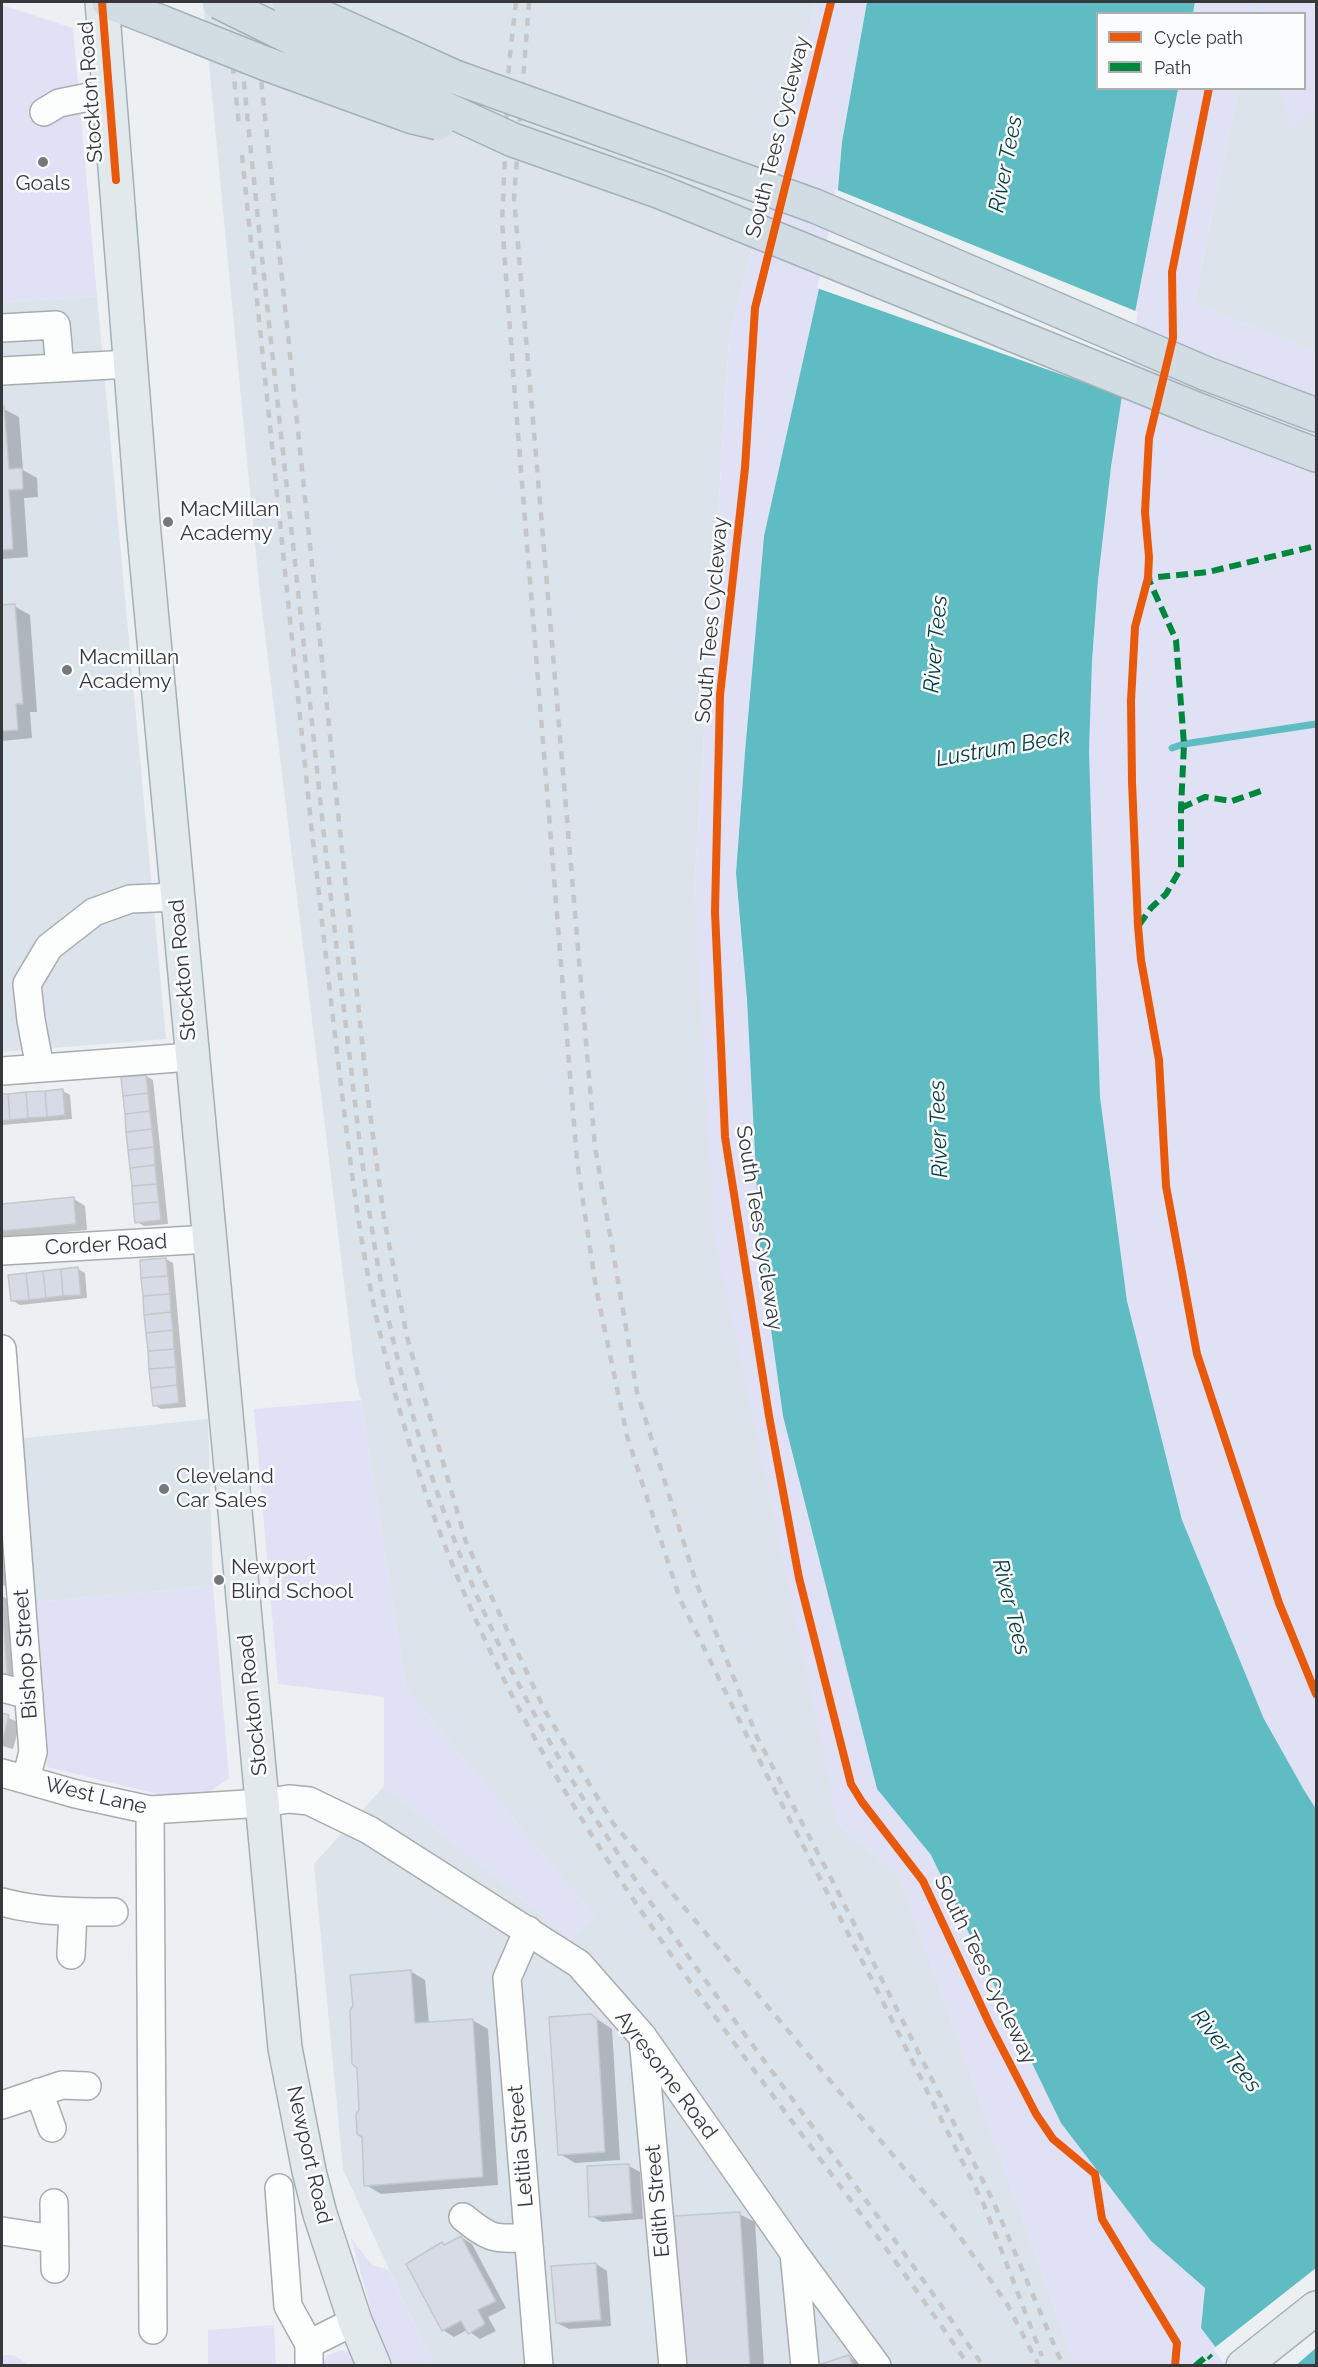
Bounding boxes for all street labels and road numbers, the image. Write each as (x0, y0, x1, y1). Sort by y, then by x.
street label: Stockton Road (73, 20, 109, 164)
street label: South Tees Cycleway (741, 34, 815, 240)
street label: South Tees Cycleway (690, 516, 734, 724)
street label: Stockton Road (164, 898, 202, 1042)
street label: South Tees Cycleway (730, 1124, 788, 1332)
street label: Corder Road (44, 1229, 168, 1261)
street label: Bishop Street (9, 1588, 43, 1720)
street label: Stockton Road (233, 1633, 273, 1777)
street label: West Lane (43, 1772, 149, 1820)
street label: South Tees Cycleway (928, 1871, 1042, 2069)
street label: Ayresome Road (610, 2006, 722, 2144)
street label: Newport Road (281, 2084, 337, 2226)
street label: Letitia Street (503, 2084, 539, 2208)
street label: Edith Street (641, 2144, 675, 2258)

